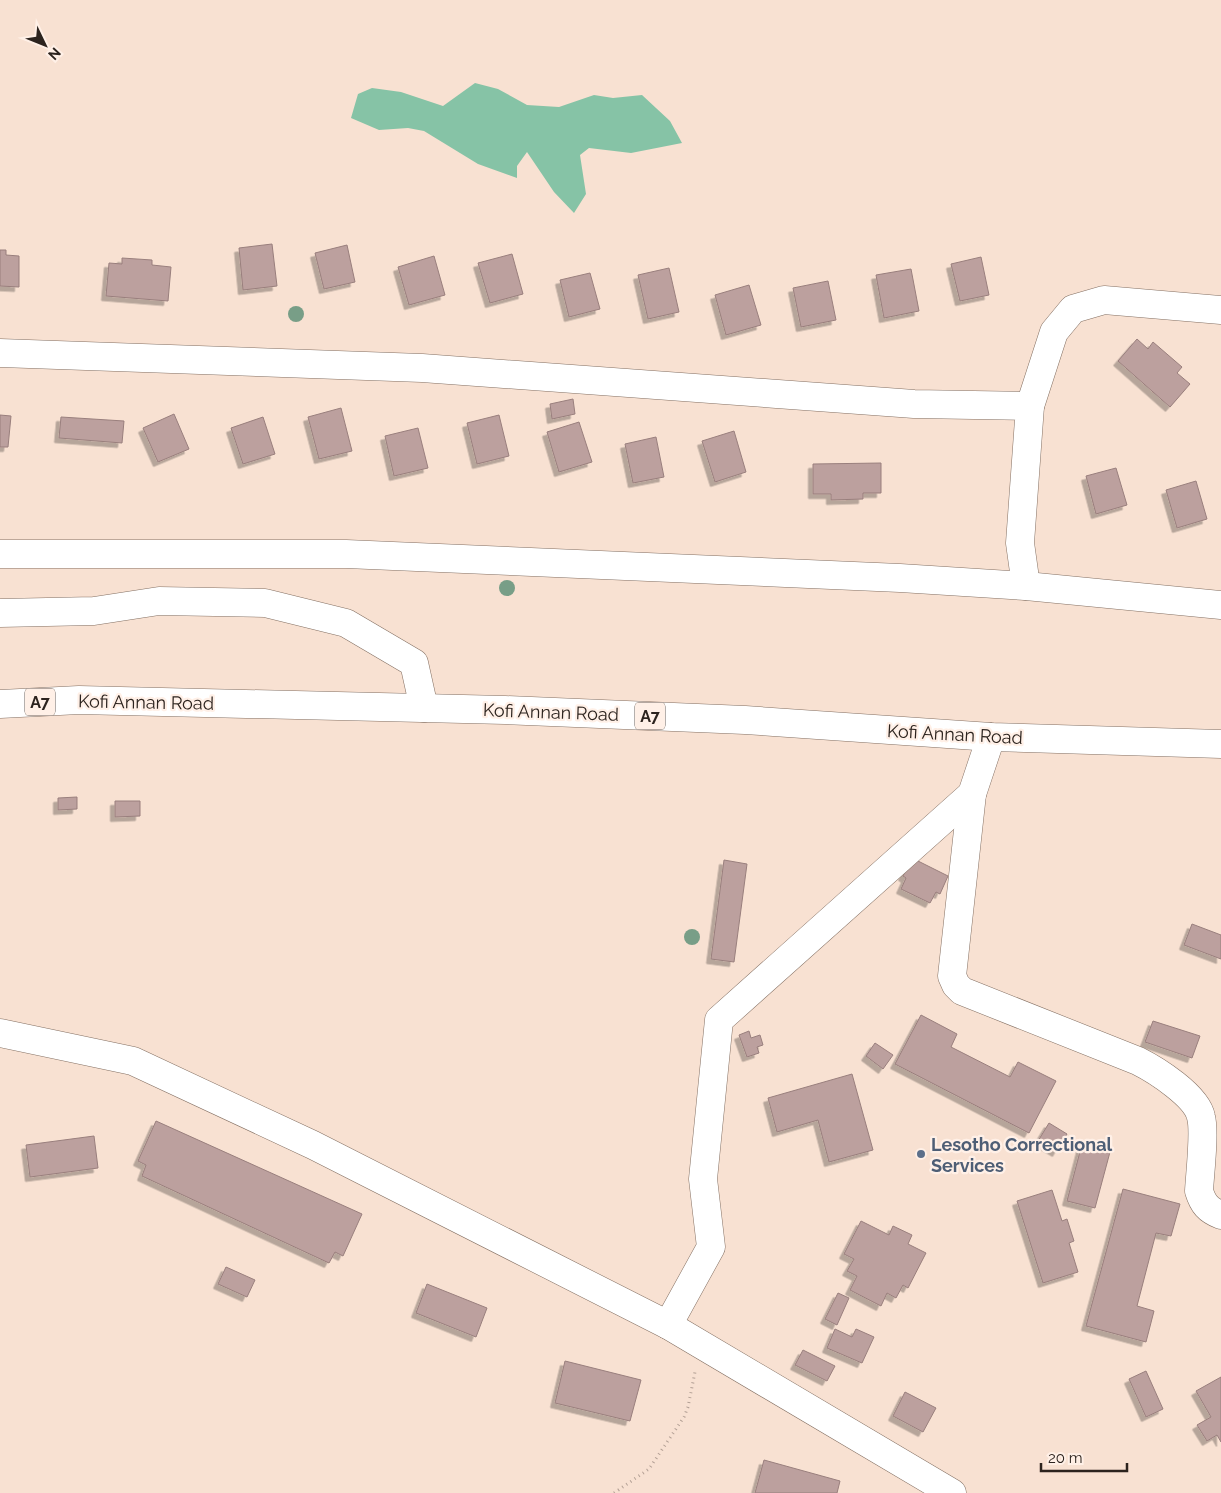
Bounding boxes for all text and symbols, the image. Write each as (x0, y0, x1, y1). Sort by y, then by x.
north arrow (20, 20, 70, 70)
text: N (45, 45, 64, 63)
road number: A7 (25, 689, 55, 716)
street label: Kofi Annan Road (78, 690, 214, 714)
street label: Kofi Annan Road (483, 699, 619, 725)
road number: A7 (635, 702, 665, 729)
street label: Kofi Annan Road (887, 720, 1023, 748)
place label: Lesotho Correctional Services (931, 1134, 1112, 1176)
marker: Lesotho Correctional Services (915, 1148, 927, 1160)
scale bar (1041, 1440, 1127, 1472)
text: 20 m (1048, 1449, 1083, 1467)

